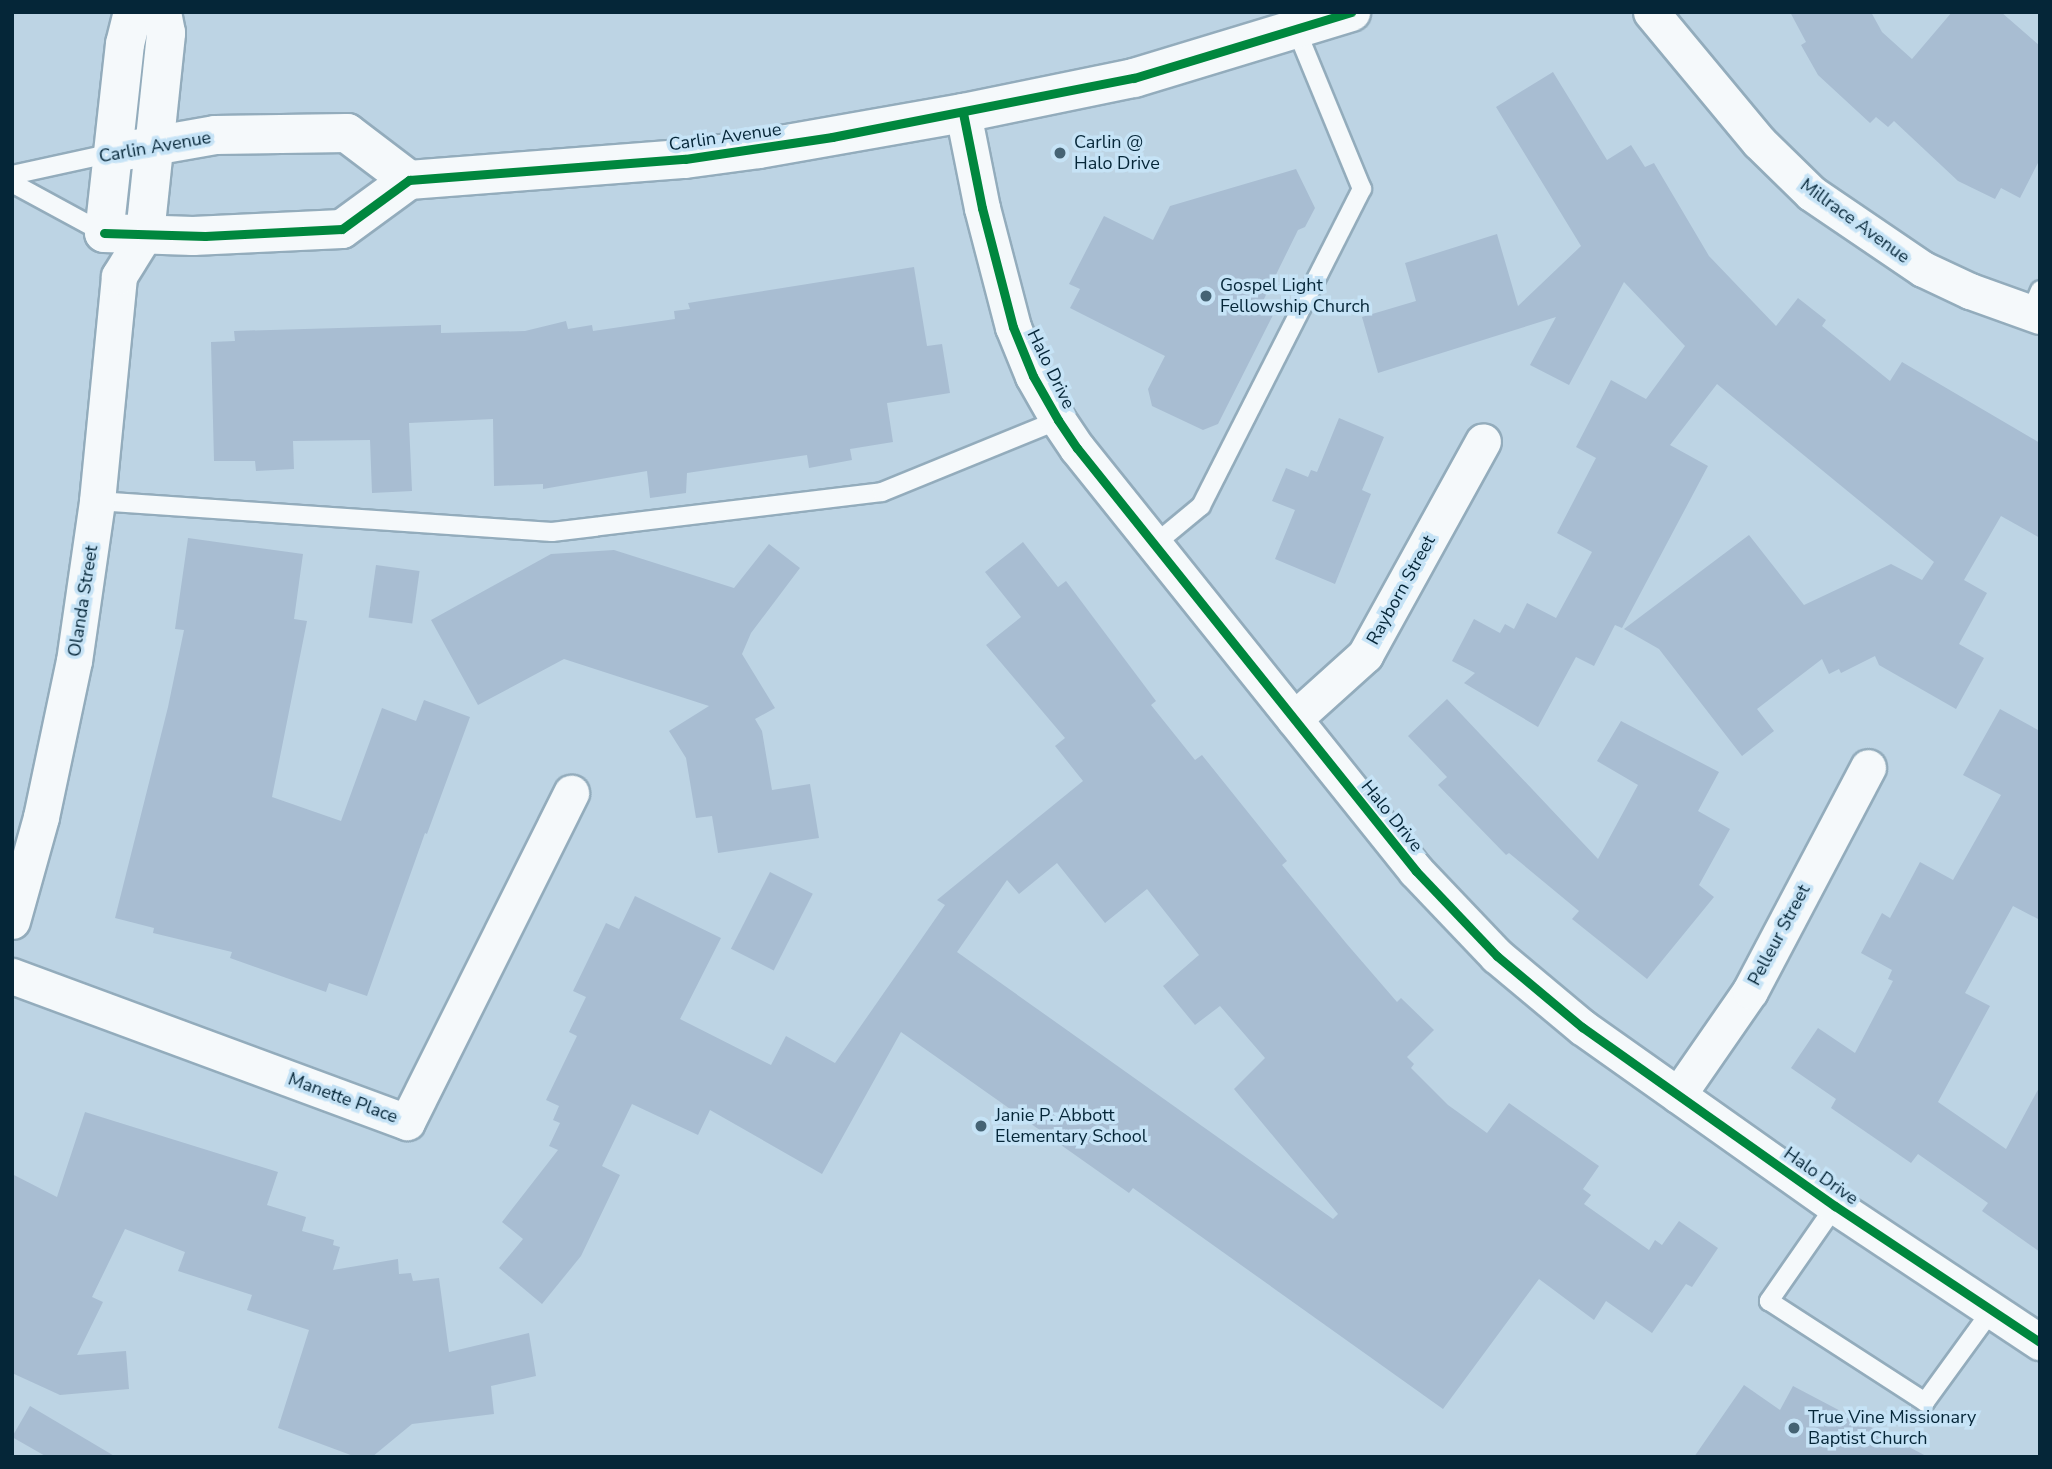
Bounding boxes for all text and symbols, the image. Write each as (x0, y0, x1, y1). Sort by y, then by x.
street label: Carlin Avenue (667, 118, 783, 156)
street label: Carlin Avenue (97, 127, 213, 167)
place label: Carlin @ Halo Drive (1074, 132, 1160, 174)
marker: Carlin @ Halo Drive (1052, 145, 1068, 161)
street label: Millrace Avenue (1796, 174, 1914, 268)
place label: Gospel Light Fellowship Church (1220, 275, 1370, 318)
marker: Gospel Light Fellowship Church (1198, 288, 1214, 304)
street label: Halo Drive (1022, 326, 1080, 412)
street label: Rayborn Street (1362, 532, 1440, 648)
street label: Olanda Street (64, 544, 102, 658)
street label: Halo Drive (1357, 776, 1427, 856)
street label: Pelleur Street (1743, 881, 1815, 989)
street label: Manette Place (285, 1068, 401, 1128)
place label: Janie P. Abbott Elementary School (995, 1105, 1147, 1148)
marker: Janie P. Abbott Elementary School (973, 1118, 989, 1134)
street label: Halo Drive (1780, 1143, 1862, 1209)
place label: True Vine Missionary Baptist Church (1808, 1407, 1976, 1450)
marker: True Vine Missionary Baptist Church (1786, 1420, 1802, 1436)

